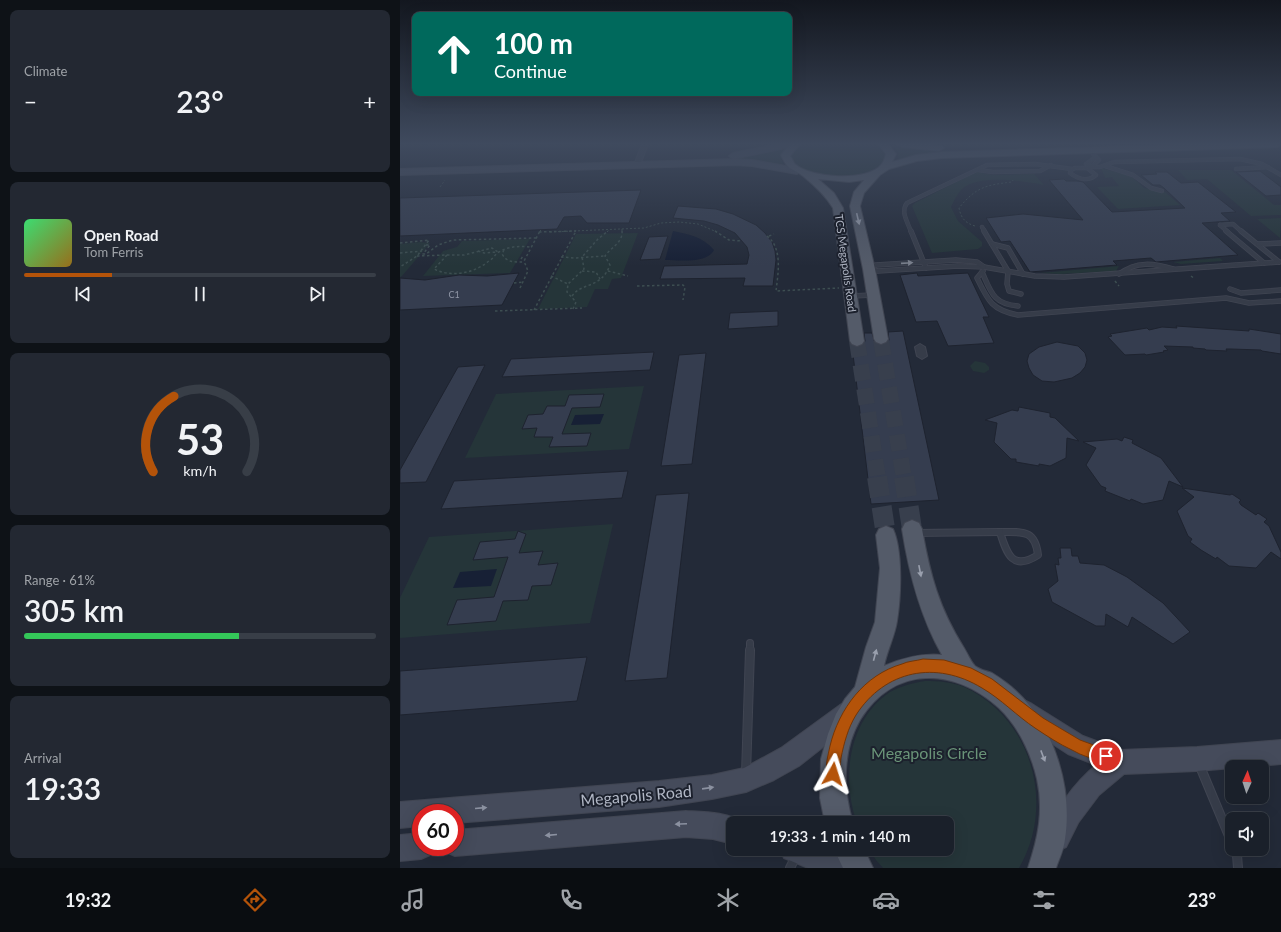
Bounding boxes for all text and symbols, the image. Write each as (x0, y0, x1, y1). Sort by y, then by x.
text: 100 m (494, 26, 573, 60)
icon: ahead (428, 28, 480, 80)
text: Continue (494, 60, 567, 82)
text: Climate (24, 63, 67, 79)
text: 23° (176, 83, 224, 119)
text: − (24, 88, 37, 115)
text: + (363, 88, 376, 115)
one-way arrow (855, 212, 861, 225)
street label: TCS Megapolis Road (833, 213, 859, 313)
text: Open Road (84, 226, 159, 244)
text: Tom Ferris (84, 244, 143, 260)
one-way arrow (901, 259, 913, 266)
icon: previous (72, 283, 94, 305)
icon: pause (189, 283, 211, 305)
icon: next (306, 283, 328, 305)
house number: C1 (448, 289, 460, 300)
text: 53 (176, 414, 224, 464)
text: km/h (183, 462, 217, 479)
one-way arrow (917, 565, 923, 577)
text: Range · 61% (24, 572, 95, 588)
text: 305 km (24, 592, 124, 628)
one-way arrow (872, 649, 878, 661)
pin (1089, 739, 1123, 773)
park label: Megapolis Circle (871, 743, 987, 762)
icon: arrive (1095, 745, 1117, 767)
text: Arrival (24, 750, 61, 766)
one-way arrow (1040, 750, 1046, 762)
position arrow (812, 753, 854, 795)
north arrow (1225, 760, 1269, 804)
map controls (1225, 760, 1269, 856)
text: 19:33 (24, 770, 101, 806)
street label: Megapolis Road (580, 781, 692, 809)
one-way arrow (702, 785, 714, 791)
speed limit sign: 60 (412, 804, 464, 856)
one-way arrow (475, 805, 487, 812)
button: sound (1225, 812, 1269, 856)
one-way arrow (675, 821, 687, 828)
text: 19:33 · 1 min · 140 m (770, 827, 910, 845)
one-way arrow (545, 831, 557, 838)
icon: directions (241, 886, 269, 914)
icon: music (399, 886, 427, 914)
icon: phone (557, 886, 585, 914)
icon: climate (714, 886, 742, 914)
icon: car (872, 886, 900, 914)
icon: filters (1030, 886, 1058, 914)
text: 19:32 (65, 889, 111, 911)
text: 23° (1188, 889, 1216, 911)

